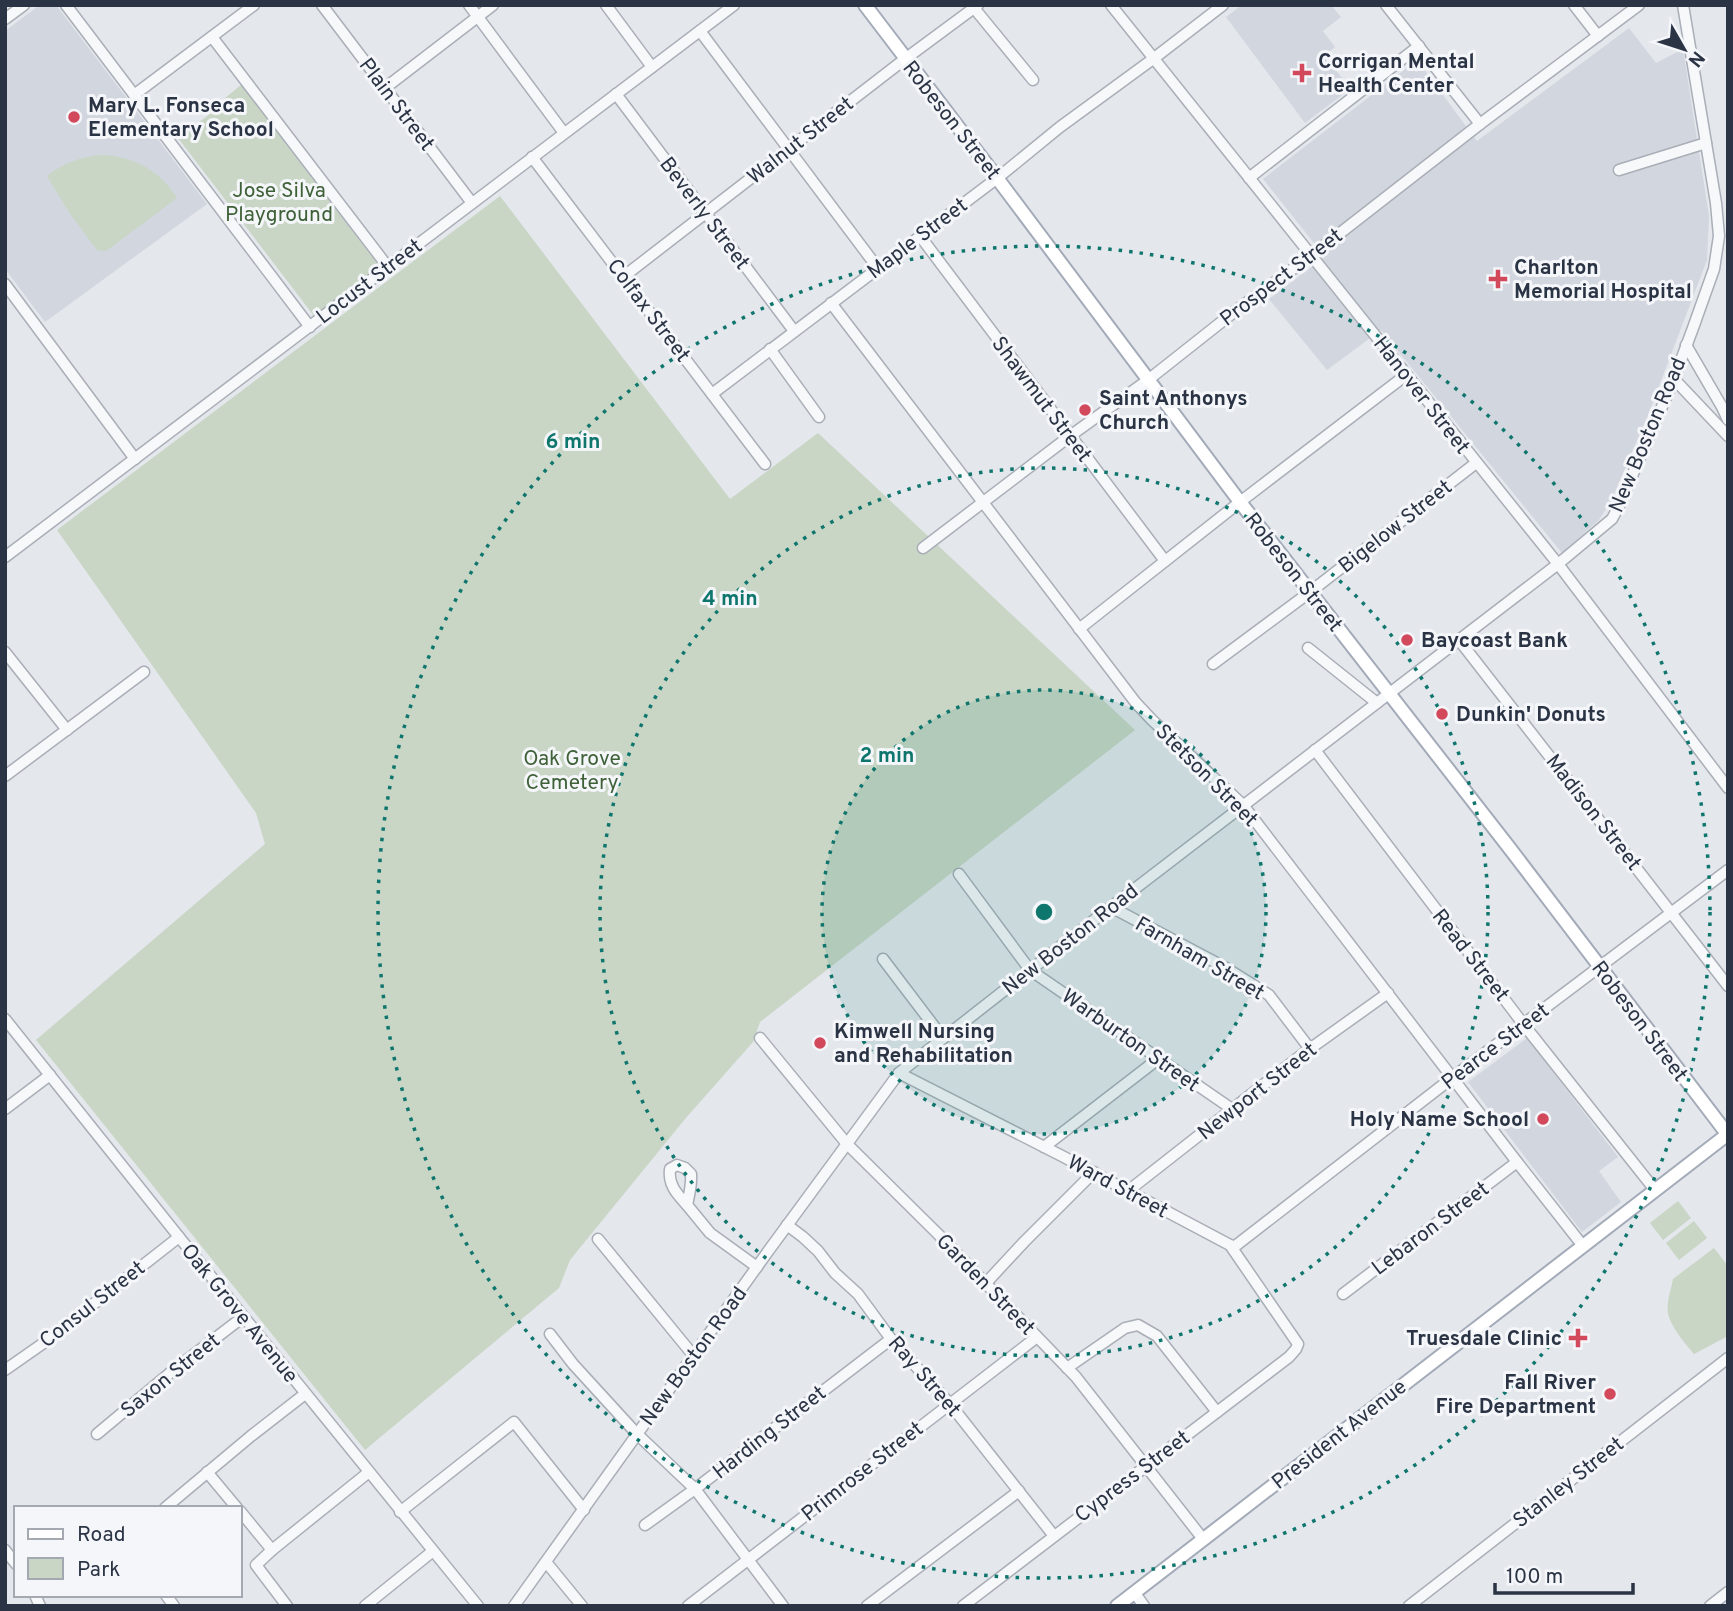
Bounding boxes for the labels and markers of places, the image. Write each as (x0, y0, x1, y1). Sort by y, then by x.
place label: Corrigan Mental Health Center (1318, 49, 1475, 100)
marker: Corrigan Mental Health Center (1292, 63, 1312, 83)
place label: Mary L. Fonseca Elementary School (88, 93, 274, 144)
marker: Mary L. Fonseca Elementary School (66, 109, 82, 125)
place label: Charlton Memorial Hospital (1514, 255, 1692, 306)
marker: Charlton Memorial Hospital (1488, 269, 1508, 289)
place label: Saint Anthonys Church (1099, 386, 1248, 437)
marker: Saint Anthonys Church (1077, 402, 1093, 418)
place label: Baycoast Bank (1421, 628, 1568, 655)
marker: Baycoast Bank (1399, 632, 1415, 648)
place label: Dunkin' Donuts (1456, 702, 1606, 729)
marker: Dunkin' Donuts (1434, 706, 1450, 722)
centre of rings (1032, 900, 1056, 924)
place label: Kimwell Nursing and Rehabilitation (834, 1019, 1013, 1070)
marker: Kimwell Nursing and Rehabilitation (812, 1035, 828, 1051)
place label: Holy Name School (1350, 1107, 1529, 1134)
marker: Holy Name School (1535, 1111, 1551, 1127)
place label: Truesdale Clinic (1406, 1326, 1562, 1353)
marker: Truesdale Clinic (1568, 1328, 1588, 1348)
place label: Fall River Fire Department (1436, 1370, 1596, 1421)
marker: Fall River Fire Department (1602, 1386, 1618, 1402)

